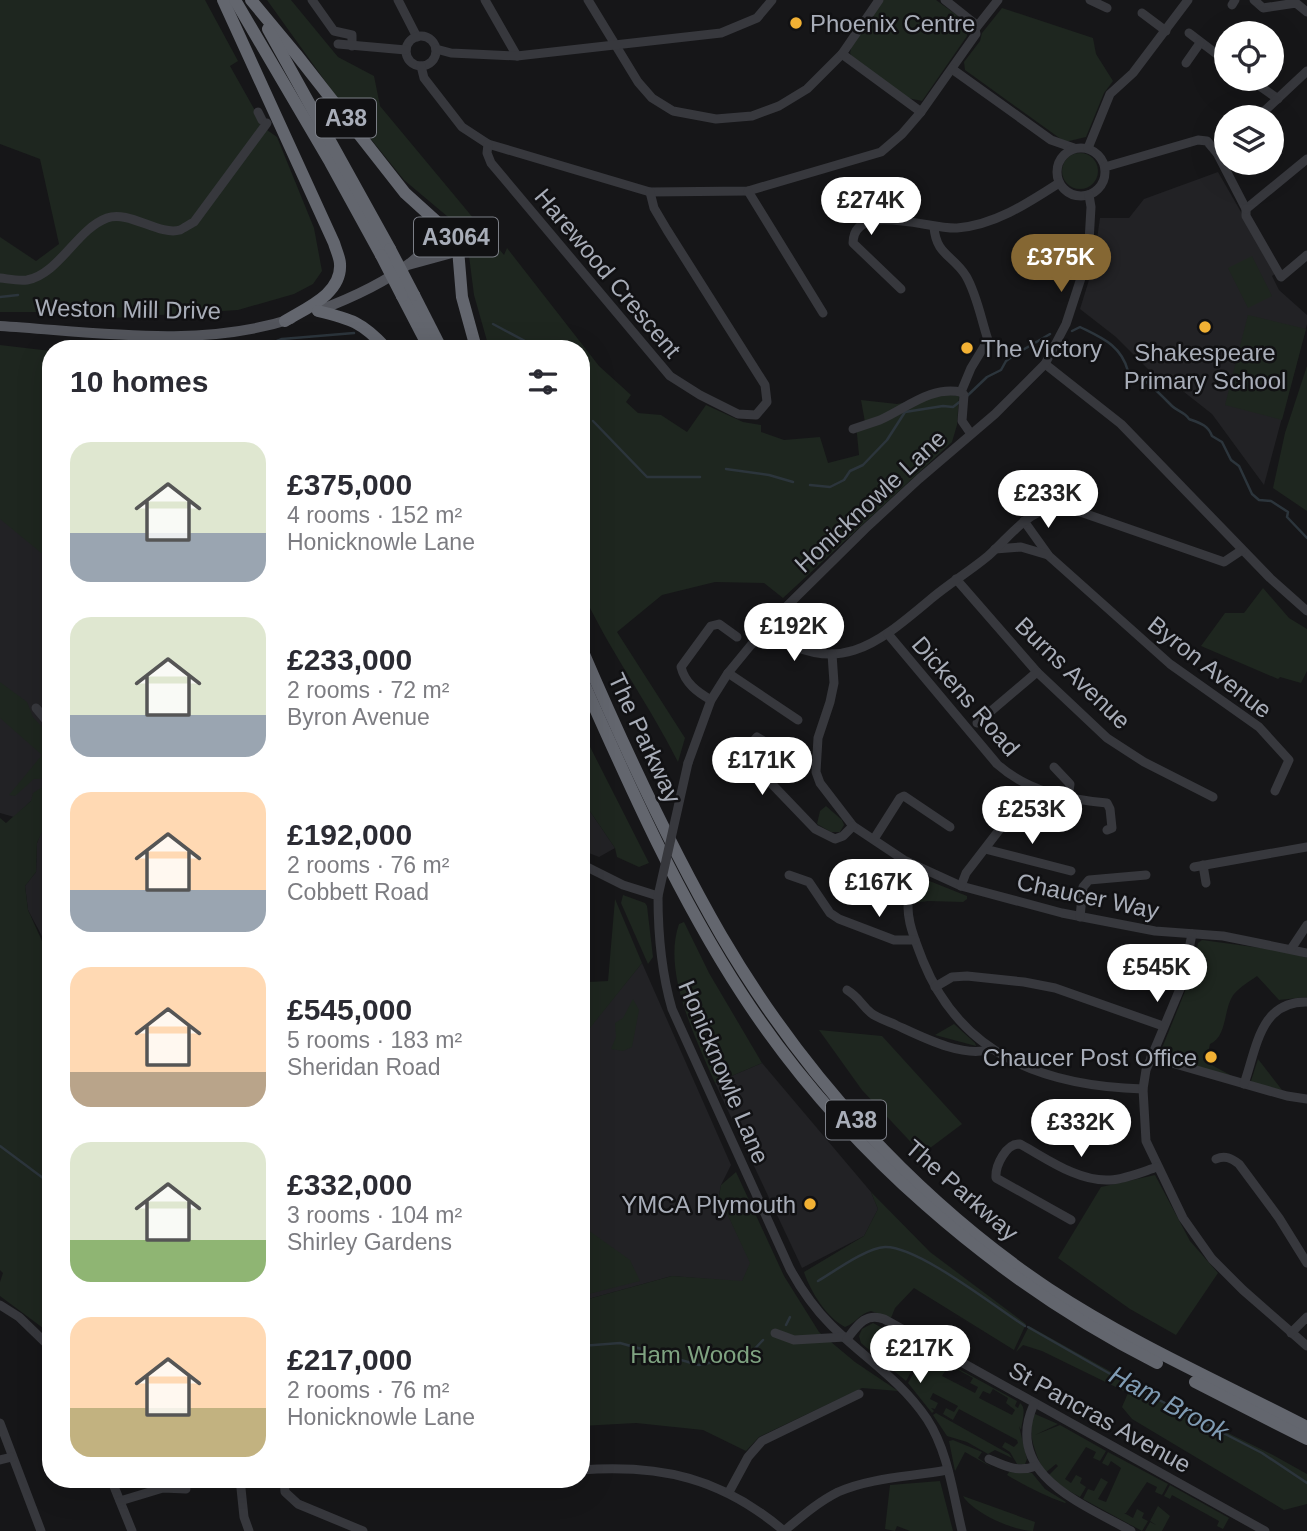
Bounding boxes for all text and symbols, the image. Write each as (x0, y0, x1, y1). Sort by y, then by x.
place label: Phoenix Centre (810, 10, 975, 37)
marker: Phoenix Centre (788, 15, 804, 31)
map controls (1214, 21, 1284, 175)
button: locate (1214, 21, 1284, 91)
road number: A38 (316, 99, 376, 138)
button: layers (1214, 105, 1284, 175)
pin: £274K (822, 177, 920, 237)
street label: Harewood Crescent (529, 183, 687, 363)
text: £274K (837, 187, 905, 213)
road number: A3064 (414, 218, 498, 256)
pin: £375K (1012, 234, 1110, 294)
text: £375K (1027, 244, 1095, 270)
street label: Weston Mill Drive (35, 294, 221, 324)
marker: Shakespeare Primary School (1197, 319, 1213, 335)
place label: The Victory (981, 335, 1102, 362)
place label: Shakespeare Primary School (1124, 339, 1286, 394)
marker: The Victory (959, 340, 975, 356)
icon: filters (524, 363, 562, 401)
text: 10 homes (70, 365, 208, 398)
street label: Honicknowle Lane (789, 424, 951, 578)
text: £375,000 (287, 468, 412, 501)
icon: home (126, 470, 210, 554)
pin: £233K (999, 470, 1097, 530)
text: £233K (1014, 480, 1082, 506)
text: 4 rooms · 152 m² (287, 502, 462, 528)
text: Honicknowle Lane (287, 529, 475, 555)
pin: £192K (745, 604, 843, 663)
street label: Byron Avenue (1143, 610, 1277, 724)
street label: Burns Avenue (1010, 612, 1136, 734)
text: £192K (760, 613, 828, 639)
street label: Dickens Road (907, 631, 1025, 761)
text: £233,000 (287, 643, 412, 676)
icon: home (126, 645, 210, 729)
street label: The Parkway (603, 669, 687, 807)
text: 2 rooms · 72 m² (287, 677, 449, 703)
text: Byron Avenue (287, 704, 430, 730)
pin: £171K (713, 738, 811, 797)
text: £171K (728, 747, 796, 773)
pin: £253K (983, 786, 1081, 846)
text: £253K (998, 796, 1066, 822)
text: £192,000 (287, 818, 412, 851)
icon: home (126, 820, 210, 904)
text: 2 rooms · 76 m² (287, 852, 449, 878)
pin: £167K (830, 860, 928, 919)
street label: Chaucer Way (1015, 868, 1161, 924)
text: £167K (845, 869, 913, 895)
text: Cobbett Road (287, 879, 429, 905)
pin: £545K (1108, 944, 1206, 1004)
text: £545K (1123, 954, 1191, 980)
street label: Honicknowle Lane (673, 976, 775, 1168)
text: £545,000 (287, 993, 412, 1026)
icon: home (126, 995, 210, 1079)
text: 5 rooms · 183 m² (287, 1027, 462, 1053)
place label: Chaucer Post Office (983, 1044, 1197, 1071)
marker: Chaucer Post Office (1203, 1049, 1219, 1065)
text: Sheridan Road (287, 1054, 440, 1080)
road number: A38 (826, 1100, 886, 1140)
pin: £332K (1032, 1100, 1130, 1159)
text: £332K (1047, 1109, 1115, 1135)
street label: The Parkway (900, 1134, 1024, 1246)
text: £332,000 (287, 1168, 412, 1201)
icon: home (126, 1170, 210, 1254)
place label: YMCA Plymouth (621, 1191, 796, 1218)
marker: YMCA Plymouth (802, 1196, 818, 1212)
text: 3 rooms · 104 m² (287, 1202, 462, 1228)
text: Shirley Gardens (287, 1229, 452, 1255)
pin: £217K (871, 1326, 969, 1385)
text: £217K (886, 1335, 954, 1361)
park label: Ham Woods (630, 1341, 762, 1368)
text: £217,000 (287, 1343, 412, 1376)
icon: home (126, 1345, 210, 1429)
street label: St Pancras Avenue (1004, 1356, 1196, 1478)
water label: Ham Brook (1105, 1359, 1235, 1448)
text: 2 rooms · 76 m² (287, 1377, 449, 1403)
text: Honicknowle Lane (287, 1404, 475, 1430)

